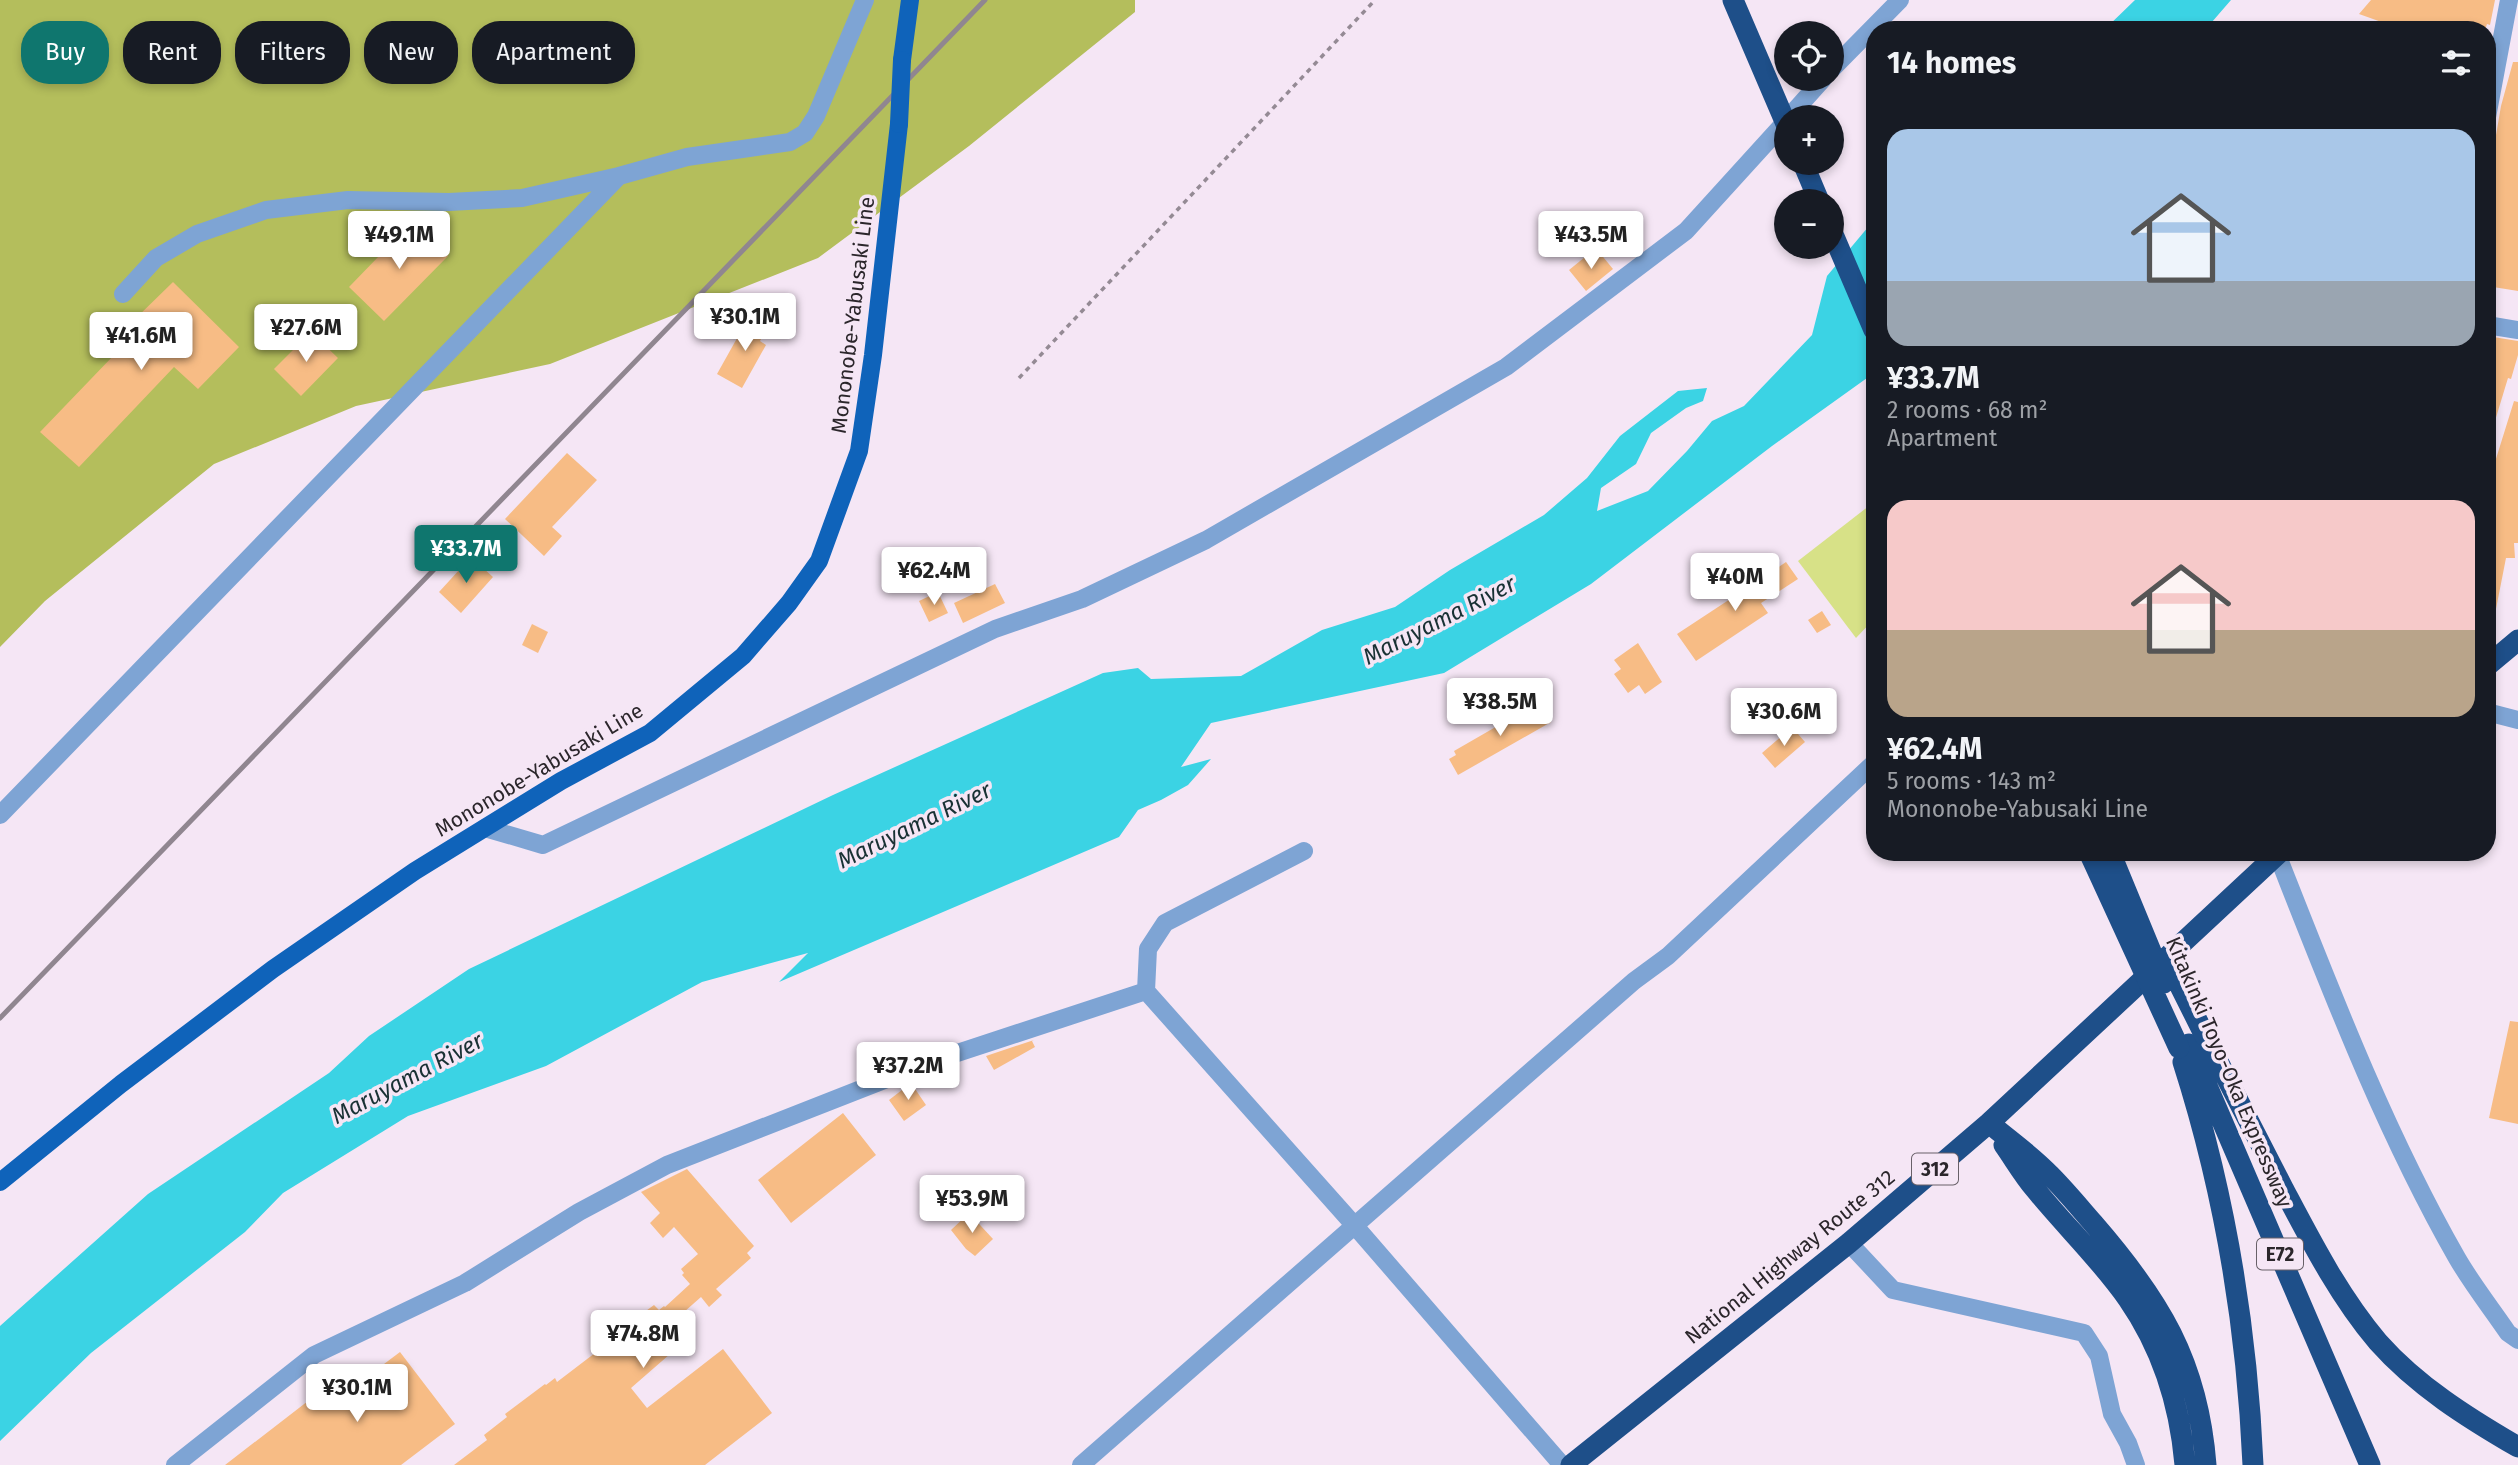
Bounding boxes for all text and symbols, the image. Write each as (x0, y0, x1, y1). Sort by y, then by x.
chip: Buy (21, 21, 109, 84)
chip: Rent (123, 21, 221, 84)
chip: Filters (235, 21, 350, 84)
chip: New (364, 21, 458, 84)
chip: Apartment (472, 21, 635, 84)
map controls (1774, 21, 1844, 259)
button: locate (1774, 21, 1844, 91)
icon: filters (2437, 44, 2475, 82)
text: 14 homes (1887, 45, 2016, 81)
button: + (1774, 105, 1844, 175)
icon: home (2118, 175, 2244, 301)
button: − (1774, 189, 1844, 259)
street label: Mononobe-Yabusaki Line (826, 195, 880, 435)
pin: ¥49.1M (342, 212, 456, 271)
pin: ¥43.5M (1534, 212, 1648, 271)
text: ¥49.1M (364, 220, 434, 248)
text: ¥43.5M (1554, 220, 1628, 248)
pin: ¥30.1M (688, 294, 802, 353)
text: ¥30.1M (710, 302, 780, 330)
pin: ¥27.6M (249, 304, 363, 364)
pin: ¥41.6M (84, 312, 198, 372)
text: ¥27.6M (270, 313, 342, 341)
text: ¥41.6M (106, 321, 176, 349)
text: ¥33.7M (1887, 360, 1980, 396)
text: 2 rooms · 68 m² (1887, 396, 2048, 424)
text: Apartment (1887, 424, 1997, 452)
pin: ¥33.7M (409, 526, 523, 585)
text: ¥33.7M (430, 534, 502, 562)
icon: home (2118, 546, 2244, 672)
pin: ¥62.4M (877, 548, 991, 607)
pin: ¥40M (1694, 554, 1776, 613)
text: ¥62.4M (897, 556, 971, 584)
text: ¥40M (1706, 562, 1764, 590)
water label: Maruyama River (1358, 569, 1521, 670)
pin: ¥38.5M (1443, 678, 1557, 738)
text: ¥38.5M (1463, 687, 1537, 715)
pin: ¥30.6M (1727, 688, 1841, 748)
street label: Mononobe-Yabusaki Line (430, 697, 648, 843)
text: ¥30.6M (1747, 697, 1821, 725)
text: ¥62.4M (1887, 731, 1982, 767)
text: 5 rooms · 143 m² (1887, 767, 2056, 795)
water label: Maruyama River (833, 775, 997, 874)
text: Mononobe-Yabusaki Line (1887, 795, 2148, 823)
street label: Kitakinki Toyo-Oka Expressway (2160, 933, 2298, 1212)
water label: Maruyama River (326, 1026, 489, 1130)
pin: ¥37.2M (851, 1042, 965, 1102)
text: ¥37.2M (873, 1051, 943, 1079)
road number: 312 (1912, 1154, 1958, 1184)
street label: National Highway Route 312 (1680, 1164, 1900, 1350)
pin: ¥53.9M (915, 1176, 1029, 1235)
text: ¥53.9M (936, 1184, 1008, 1212)
road number: E72 (2257, 1238, 2303, 1270)
pin: ¥74.8M (586, 1310, 700, 1370)
text: ¥74.8M (607, 1319, 679, 1347)
pin: ¥30.1M (300, 1364, 414, 1424)
text: ¥30.1M (322, 1373, 392, 1401)

